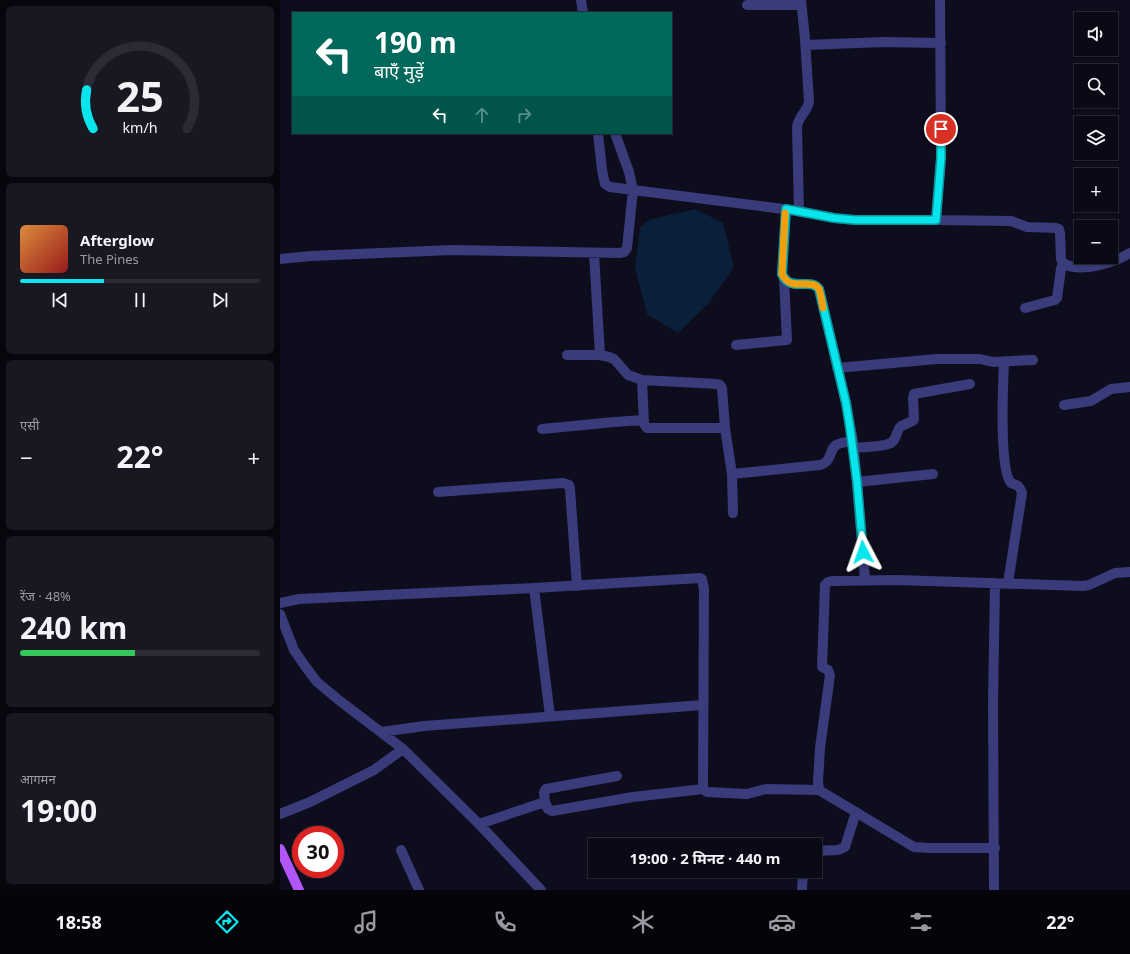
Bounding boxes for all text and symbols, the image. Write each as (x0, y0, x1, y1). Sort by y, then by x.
map controls (1074, 12, 1118, 264)
button: sound (1074, 12, 1118, 56)
text: 190 m (374, 23, 457, 61)
icon: left (308, 28, 360, 80)
text: बाएँ मुड़ें (374, 59, 424, 83)
button: search (1074, 64, 1118, 108)
text: 25 (116, 68, 164, 124)
icon: left (429, 104, 451, 126)
icon: ahead (471, 104, 493, 126)
icon: right (513, 104, 535, 126)
pin (924, 112, 958, 146)
button: layers (1074, 116, 1118, 160)
text: km/h (122, 118, 158, 137)
icon: arrive (930, 118, 952, 140)
button: + (1074, 168, 1118, 212)
button: − (1074, 220, 1118, 264)
text: Afterglow (80, 230, 154, 250)
text: The Pines (80, 250, 139, 268)
icon: previous (49, 289, 71, 311)
icon: pause (129, 289, 151, 311)
icon: next (209, 289, 231, 311)
text: एसी (20, 416, 39, 434)
text: 22° (116, 436, 164, 477)
text: − (20, 442, 33, 472)
text: + (247, 442, 260, 472)
position arrow (842, 531, 884, 573)
text: रेंज · 48% (20, 587, 71, 605)
text: 240 km (20, 607, 127, 648)
text: आगमन (20, 770, 56, 788)
text: 19:00 (20, 790, 97, 831)
speed limit sign: 30 (292, 826, 344, 878)
text: 19:00 · 2 मिनट · 440 m (630, 848, 780, 868)
icon: directions (213, 908, 241, 936)
icon: music (352, 908, 380, 936)
icon: phone (491, 908, 519, 936)
icon: climate (629, 908, 657, 936)
icon: car (768, 908, 796, 936)
icon: filters (907, 908, 935, 936)
text: 18:58 (55, 910, 102, 934)
text: 22° (1046, 910, 1075, 934)

